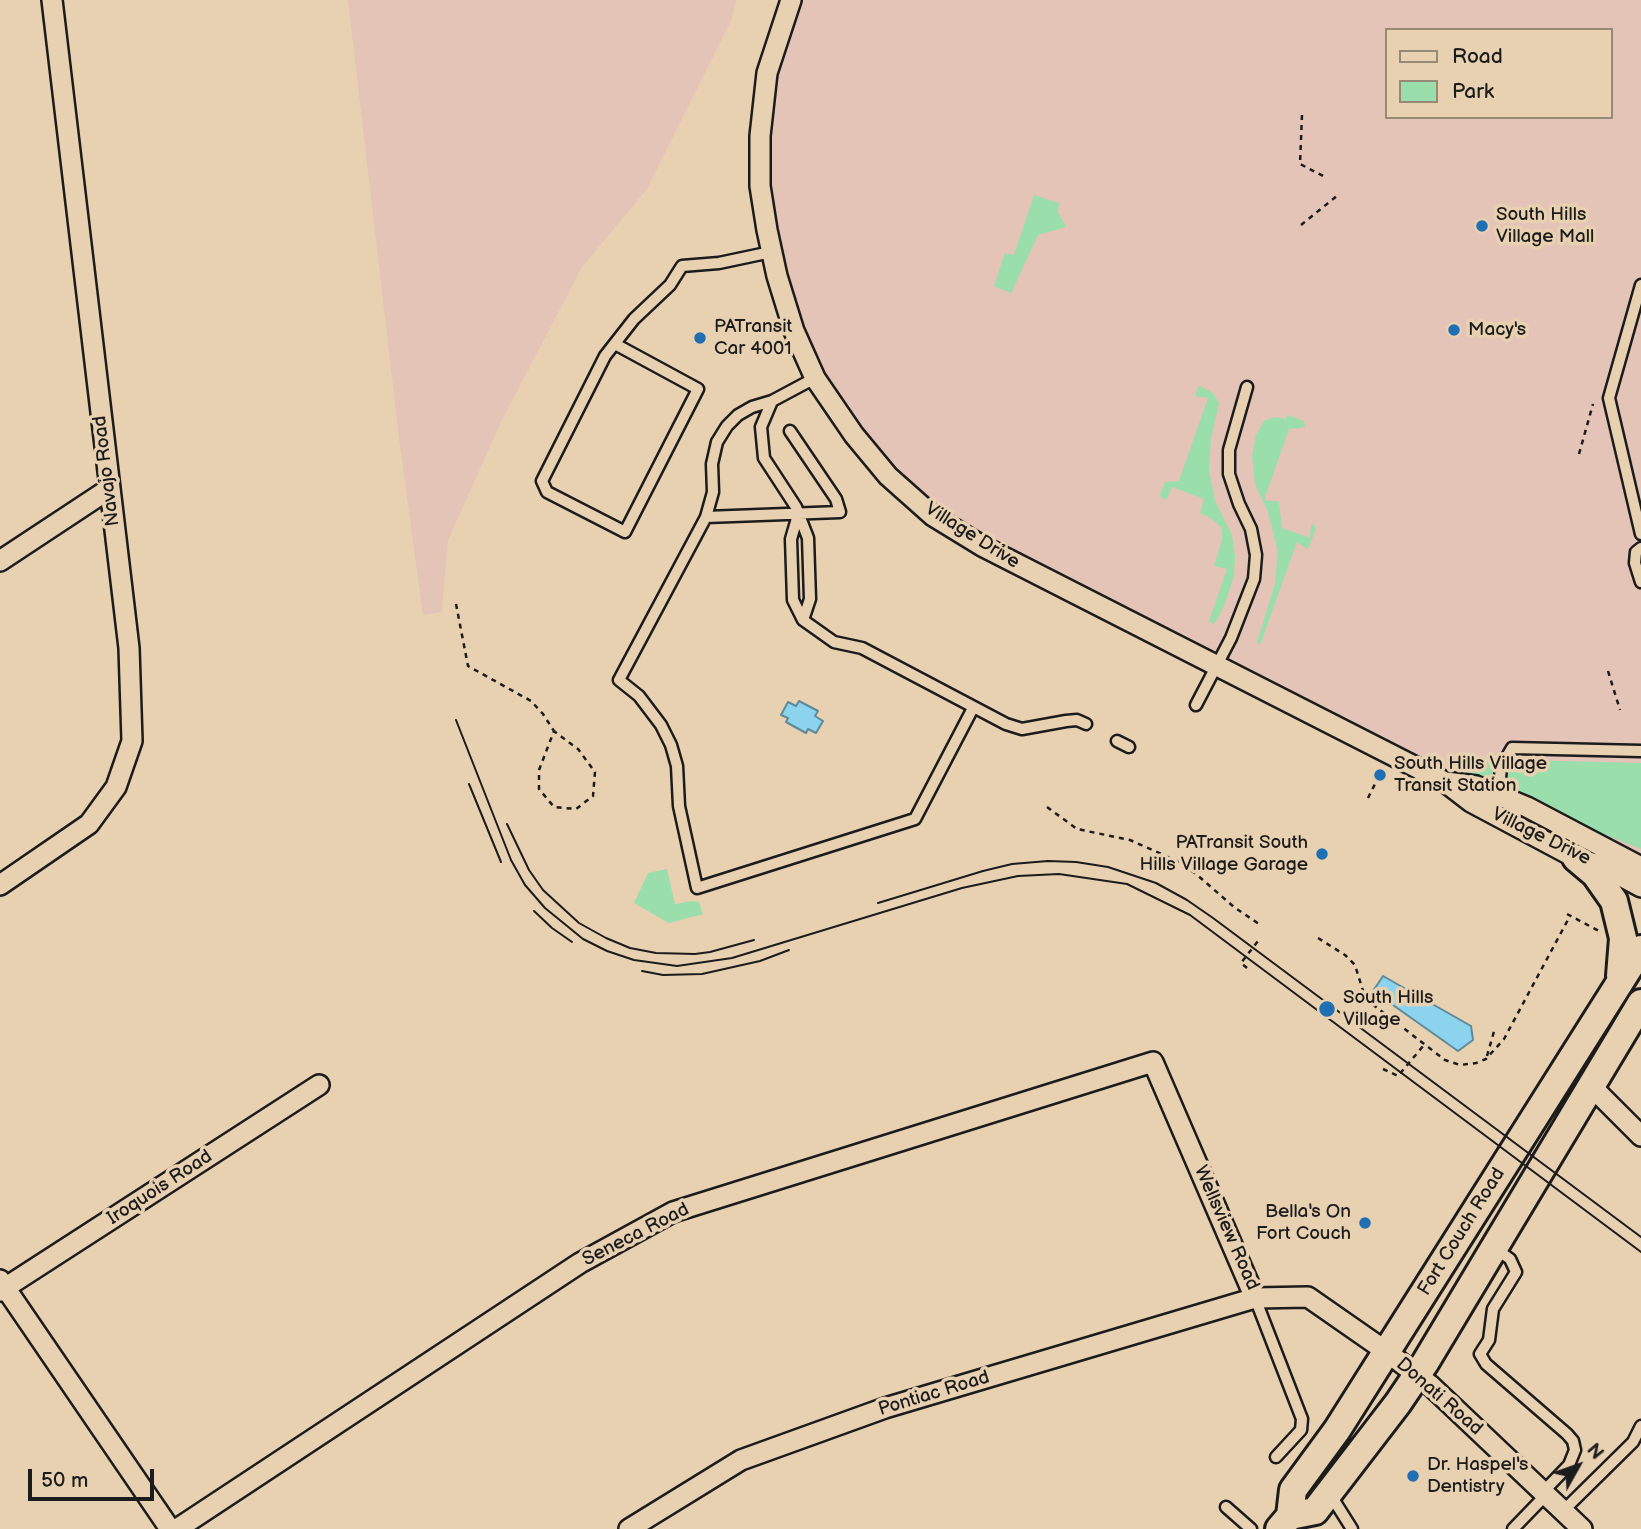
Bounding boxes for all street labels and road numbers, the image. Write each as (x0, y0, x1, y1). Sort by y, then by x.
street label: Navajo Road (89, 414, 125, 528)
street label: Village Drive (920, 498, 1024, 574)
street label: Village Drive (1488, 803, 1594, 871)
street label: Iroquois Road (103, 1146, 217, 1230)
street label: Wellsview Road (1188, 1162, 1264, 1294)
street label: Fort Couch Road (1414, 1164, 1510, 1300)
street label: Seneca Road (579, 1198, 693, 1272)
street label: Donati Road (1391, 1353, 1487, 1441)
street label: Pontiac Road (876, 1366, 992, 1422)

